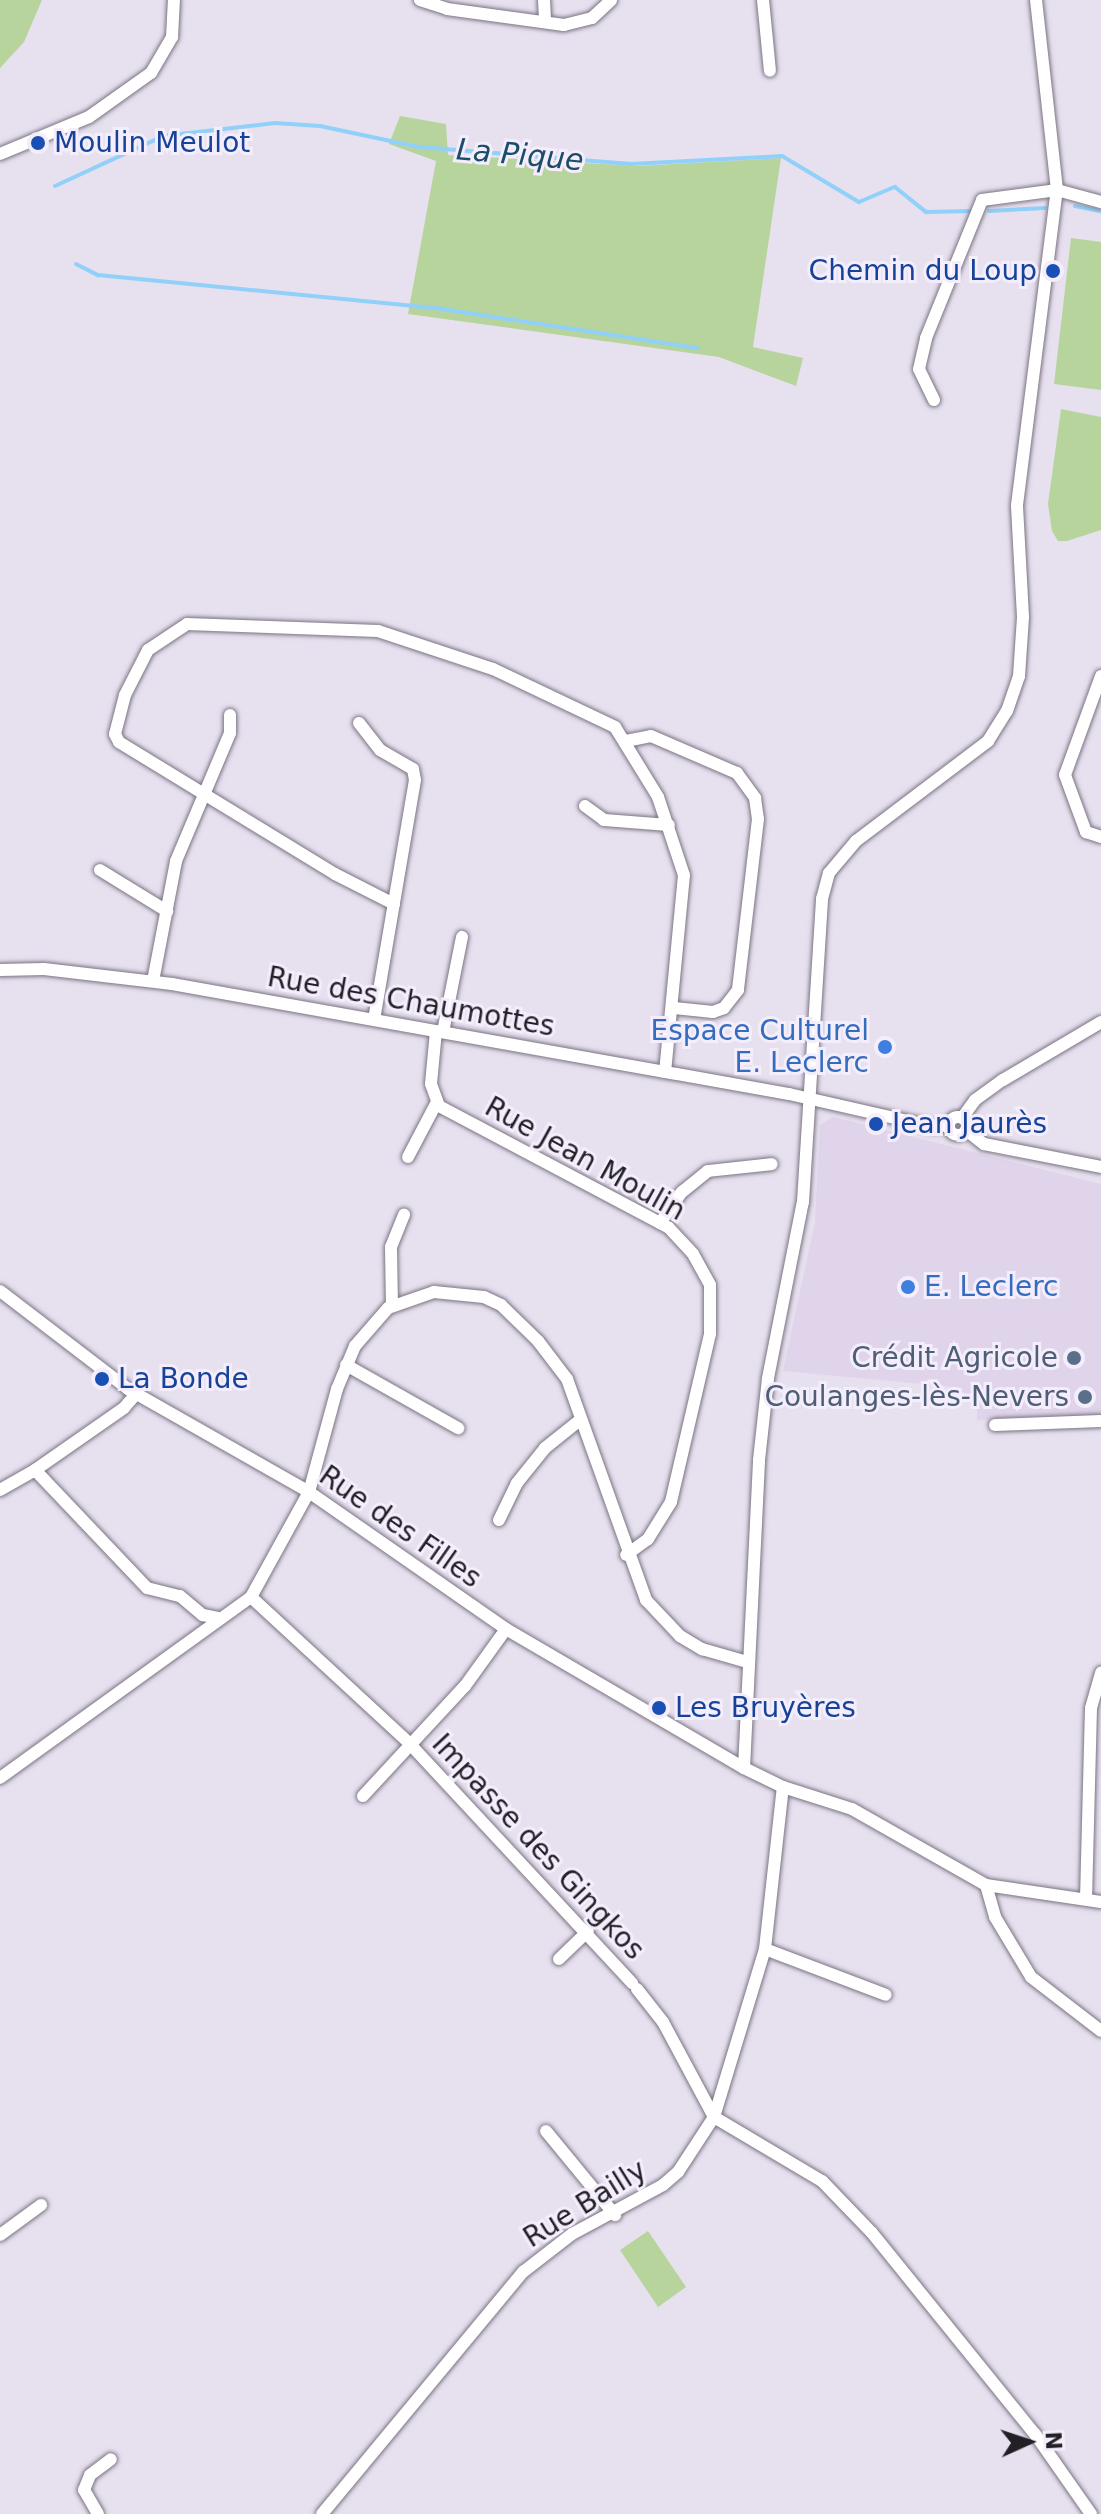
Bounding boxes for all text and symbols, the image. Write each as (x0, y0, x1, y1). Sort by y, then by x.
place label: Moulin Meulot (54, 126, 250, 160)
water label: La Pique (455, 132, 585, 178)
marker: Moulin Meulot (29, 134, 47, 152)
place label: Chemin du Loup (809, 254, 1037, 288)
marker: Chemin du Loup (1044, 262, 1062, 280)
street label: Rue des Chaumottes (265, 960, 557, 1044)
place label: Espace Culturel E. Leclerc (651, 1014, 869, 1080)
marker: Espace Culturel E. Leclerc (876, 1038, 894, 1056)
street label: Rue Jean Moulin (479, 1090, 691, 1228)
place label: Jean Jaurès (892, 1107, 1047, 1141)
marker: Jean Jaurès (867, 1115, 885, 1133)
place label: E. Leclerc (924, 1270, 1059, 1304)
marker: E. Leclerc (899, 1278, 917, 1296)
place label: Crédit Agricole (851, 1341, 1058, 1375)
marker: Crédit Agricole (1065, 1349, 1083, 1367)
place label: La Bonde (118, 1362, 249, 1396)
marker: La Bonde (93, 1370, 111, 1388)
place label: Coulanges-lès-Nevers (764, 1380, 1069, 1414)
marker: Coulanges-lès-Nevers (1076, 1388, 1094, 1406)
street label: Rue des Filles (313, 1459, 487, 1595)
place label: Les Bruyères (675, 1691, 856, 1725)
marker: Les Bruyères (650, 1699, 668, 1717)
street label: Impasse des Gingkos (425, 1727, 651, 1967)
street label: Rue Bailly (517, 2153, 653, 2255)
north arrow (989, 2402, 1069, 2482)
text: N (1041, 2431, 1066, 2451)

